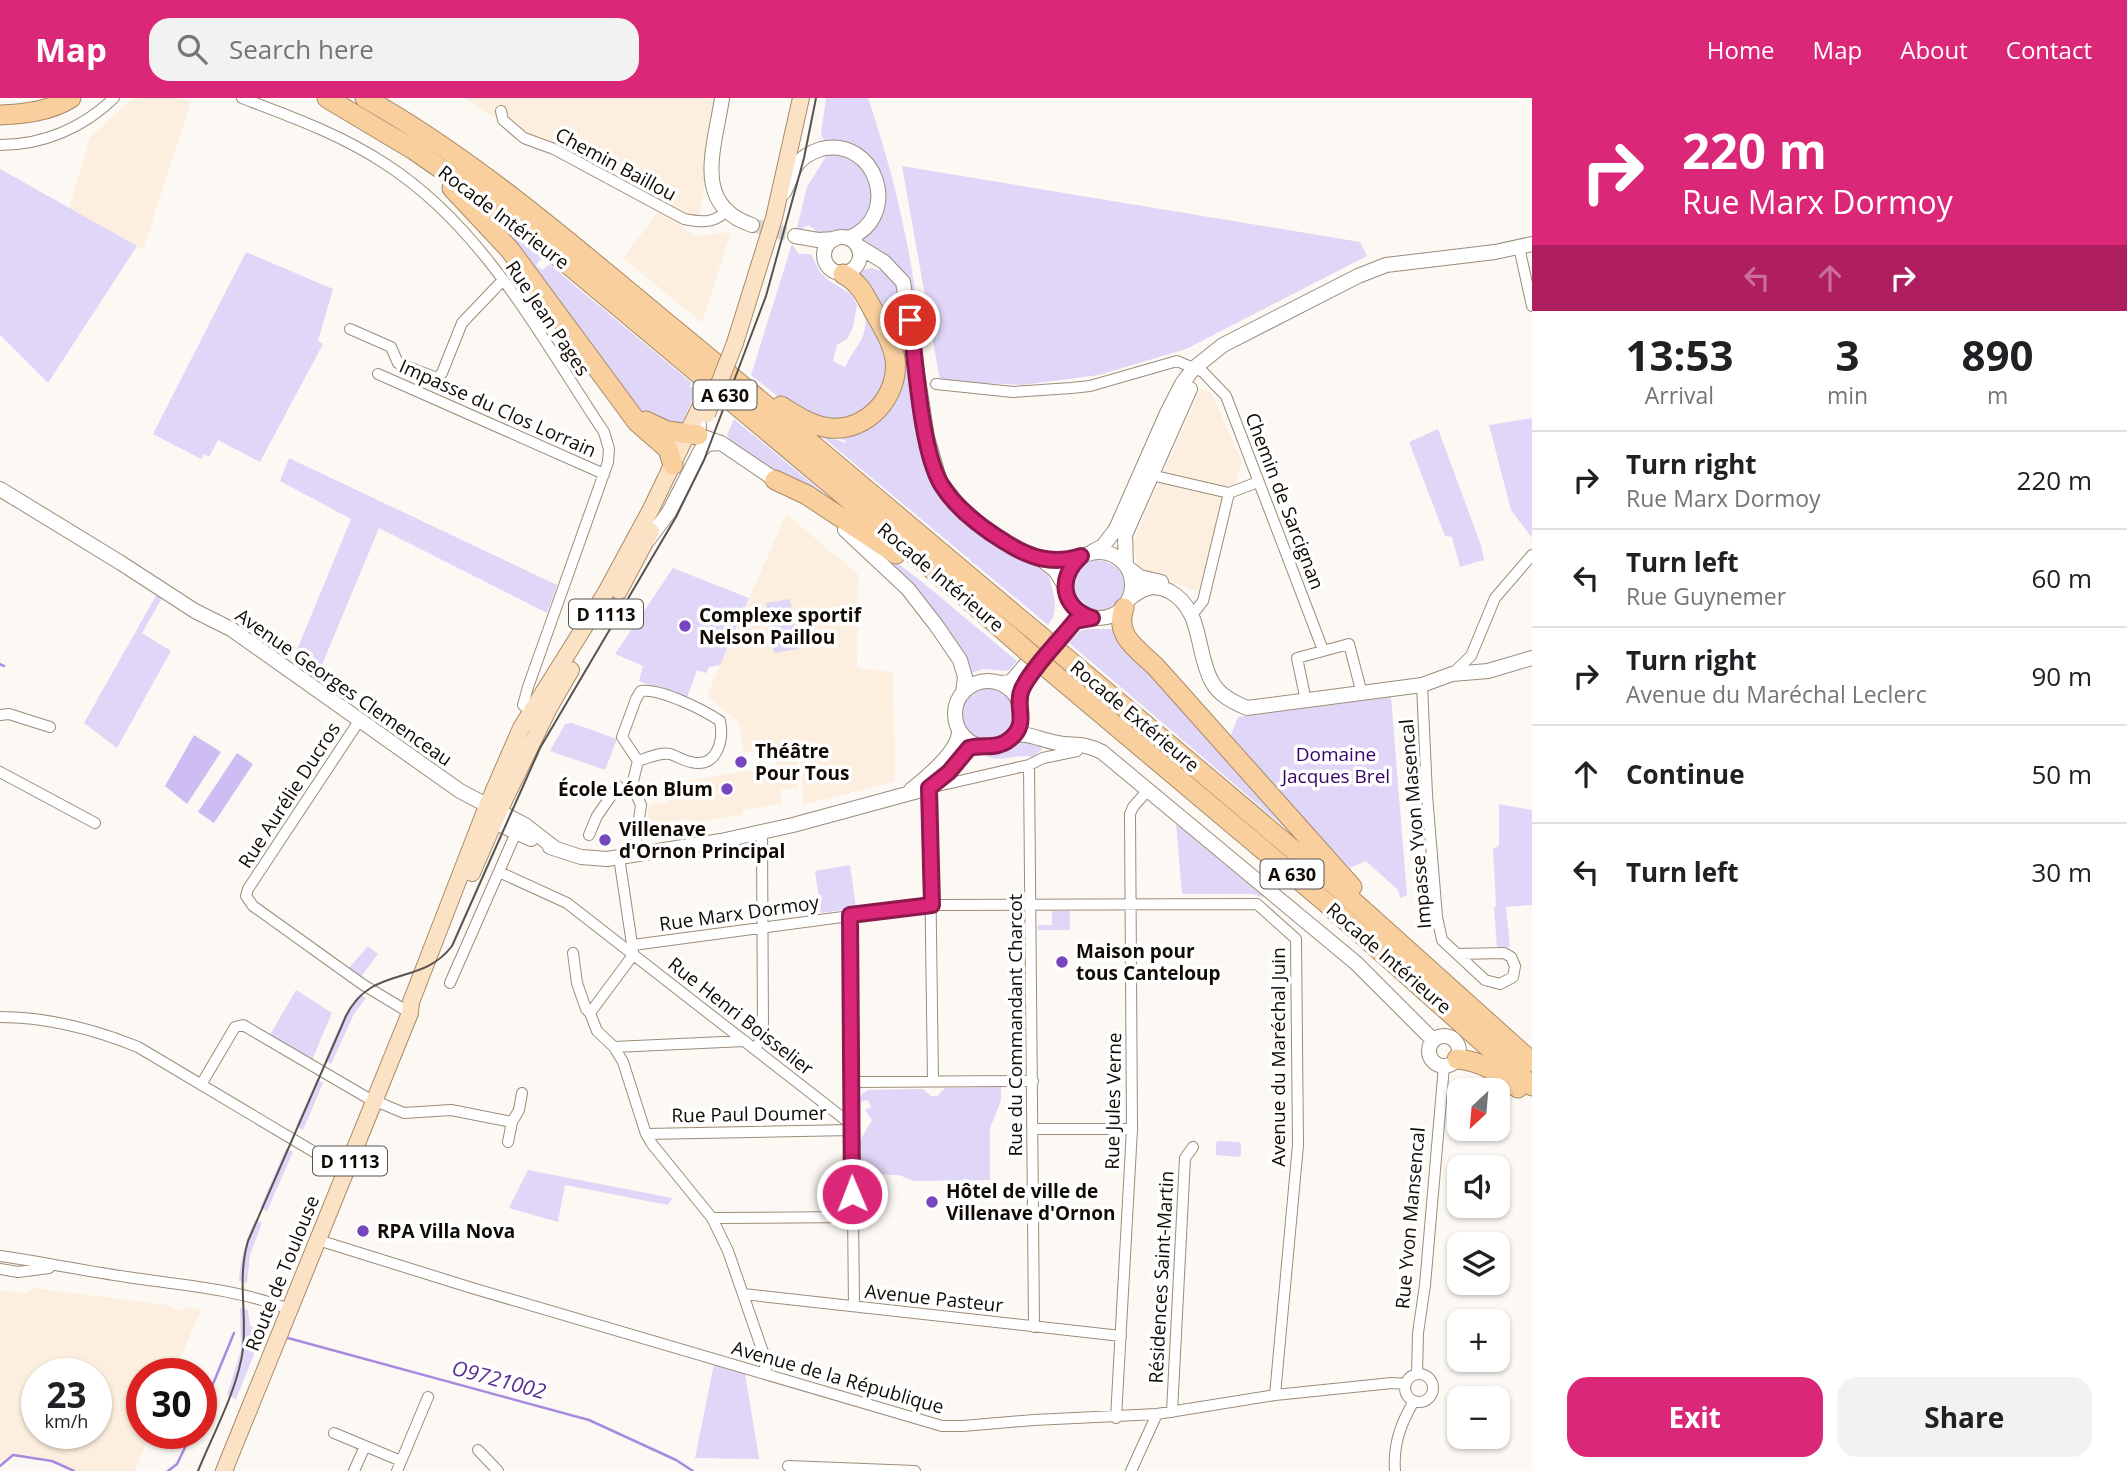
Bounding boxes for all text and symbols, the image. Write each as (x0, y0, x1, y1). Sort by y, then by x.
search box (149, 18, 639, 81)
text: Map (35, 27, 107, 72)
icon: search (173, 30, 211, 68)
text: Search here (229, 31, 374, 67)
text: Home (1707, 33, 1775, 66)
text: Map (1813, 33, 1862, 66)
text: About (1900, 33, 1968, 66)
text: Contact (2006, 33, 2092, 66)
text: 220 m (1682, 117, 1827, 183)
street label: Chemin Baillou (551, 121, 681, 207)
icon: right (1567, 126, 1658, 217)
street label: Rocade Intérieure (433, 159, 575, 275)
text: Rue Marx Dormoy (1682, 180, 1953, 223)
street label: Rue Jean Pages (500, 255, 596, 381)
icon: left (1738, 259, 1776, 297)
icon: ahead (1811, 259, 1849, 297)
icon: right (1884, 259, 1922, 297)
pin (880, 290, 940, 350)
icon: arrive (891, 301, 929, 339)
text: 13:53 (1625, 326, 1733, 383)
text: 3 (1835, 326, 1860, 383)
text: 890 (1962, 326, 2034, 383)
street label: Impasse du Clos Lorrain (395, 353, 601, 463)
text: Arrival (1645, 379, 1714, 411)
text: min (1827, 379, 1868, 411)
text: m (1987, 379, 2008, 411)
road number: A 630 (694, 380, 756, 410)
street label: Chemin de Sarcignan (1239, 409, 1331, 593)
text: Turn right (1626, 446, 1757, 482)
icon: right (1567, 461, 1605, 499)
text: 220 m (2017, 462, 2092, 498)
text: Rue Marx Dormoy (1626, 482, 1821, 514)
street label: Rocade Intérieure (872, 516, 1010, 638)
text: Turn left (1626, 544, 1738, 580)
icon: left (1567, 559, 1605, 597)
text: 60 m (2031, 560, 2092, 596)
text: Rue Guynemer (1626, 580, 1786, 612)
road number: D 1113 (569, 600, 643, 628)
street label: Avenue Georges Clemenceau (230, 602, 458, 772)
place label: Complexe sportif Nelson Paillou (699, 602, 863, 650)
marker: Complexe sportif Nelson Paillou (677, 618, 693, 634)
text: Turn right (1626, 642, 1757, 678)
street label: Rocade Extérieure (1065, 654, 1205, 778)
icon: right (1567, 657, 1605, 695)
text: 90 m (2031, 658, 2092, 694)
text: Avenue du Maréchal Leclerc (1626, 678, 1927, 710)
street label: Rue Aurélie Ducros (232, 717, 346, 873)
street label: Impasse Yvon Masencal (1393, 718, 1437, 930)
place label: Théâtre Pour Tous (755, 738, 849, 786)
park label: Domaine Jacques Brel (1280, 741, 1390, 789)
marker: Théâtre Pour Tous (733, 754, 749, 770)
icon: ahead (1567, 755, 1605, 793)
text: Continue (1626, 756, 1745, 792)
text: 50 m (2031, 756, 2092, 792)
place label: École Léon Blum (558, 776, 713, 802)
marker: École Léon Blum (719, 781, 735, 797)
place label: Villenave d'Ornon Principal (619, 816, 785, 864)
marker: Villenave d'Ornon Principal (597, 832, 613, 848)
icon: left (1567, 853, 1605, 891)
text: Turn left (1626, 854, 1738, 890)
text: 30 m (2031, 854, 2092, 890)
road number: A 630 (1260, 860, 1324, 888)
street label: Rue Marx Dormoy (658, 889, 821, 937)
street label: Rue du Commandant Charcot (1002, 893, 1028, 1156)
street label: Rocade Intérieure (1321, 896, 1457, 1020)
place label: Maison pour tous Canteloup (1076, 938, 1221, 986)
street label: Avenue du Maréchal Juin (1265, 947, 1291, 1167)
street label: Rue Henri Boisselier (663, 951, 819, 1081)
marker: Maison pour tous Canteloup (1054, 954, 1070, 970)
street label: Rue Jules Verne (1099, 1032, 1127, 1170)
north arrow (1447, 1078, 1510, 1141)
map controls (1447, 1078, 1510, 1449)
street label: Rue Paul Doumer (671, 1100, 827, 1128)
street label: Rue Yvon Mansencal (1389, 1126, 1431, 1310)
road number: D 1113 (313, 1146, 387, 1176)
button: sound (1447, 1155, 1510, 1218)
position arrow (815, 1157, 889, 1231)
street label: Résidences Saint-Martin (1142, 1170, 1180, 1384)
place label: Hôtel de ville de Villenave d'Ornon (946, 1178, 1115, 1226)
street label: Route de Toulouse (239, 1191, 325, 1355)
marker: Hôtel de ville de Villenave d'Ornon (924, 1194, 940, 1210)
place label: RPA Villa Nova (377, 1218, 515, 1244)
marker: RPA Villa Nova (355, 1223, 371, 1239)
button: layers (1447, 1232, 1510, 1295)
street label: Avenue Pasteur (864, 1278, 1005, 1318)
button: + (1447, 1309, 1510, 1372)
street label: Avenue de la République (729, 1334, 947, 1420)
water label: O9721002 (449, 1353, 549, 1405)
speed limit sign: 30 (126, 1358, 217, 1449)
text: 23 (46, 1371, 87, 1418)
button: Exit (1567, 1377, 1823, 1457)
button: Share (1837, 1377, 2092, 1457)
button: − (1447, 1386, 1510, 1449)
text: km/h (45, 1409, 88, 1433)

